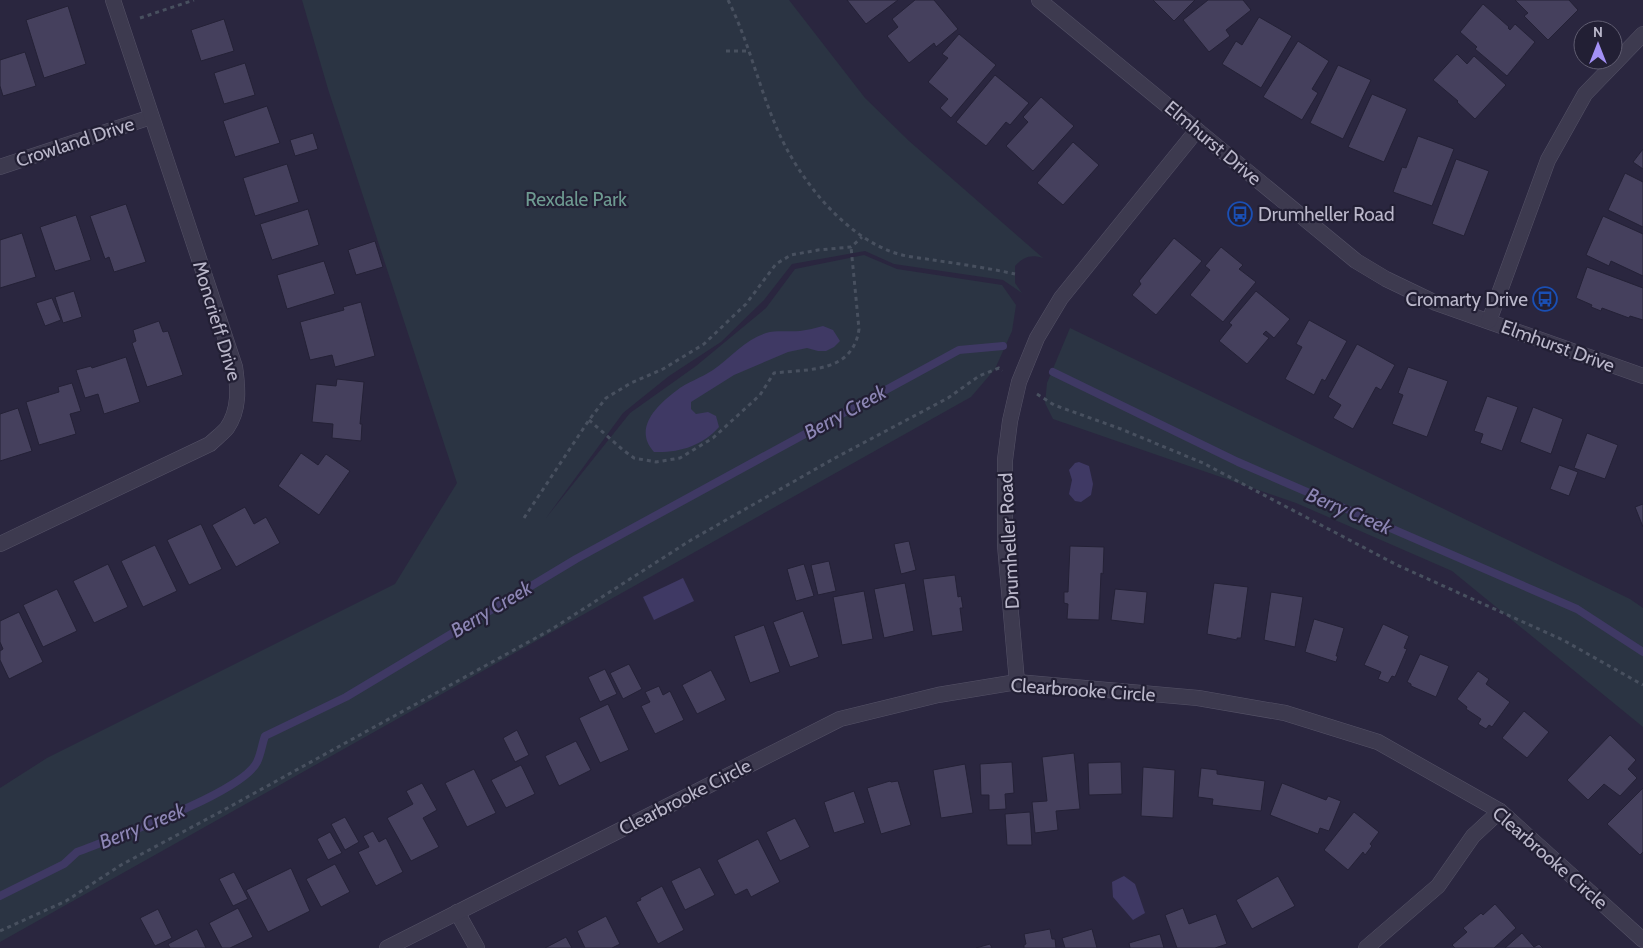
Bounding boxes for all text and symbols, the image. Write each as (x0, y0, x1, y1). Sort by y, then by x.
north arrow (1573, 20, 1623, 70)
text: N (1593, 23, 1603, 41)
street label: Elmhurst Drive (1160, 96, 1266, 190)
street label: Crowland Drive (13, 112, 137, 172)
park label: Rexdale Park (525, 188, 627, 211)
bus stop icon: Drumheller Road (1227, 201, 1253, 227)
place label: Drumheller Road (1258, 203, 1394, 226)
street label: Moncrieff Drive (188, 258, 246, 384)
bus stop icon: Cromarty Drive (1532, 286, 1558, 312)
place label: Cromarty Drive (1406, 288, 1528, 311)
street label: Elmhurst Drive (1498, 315, 1618, 377)
water label: Berry Creek (800, 379, 891, 444)
street label: Drumheller Road (994, 472, 1024, 610)
water label: Berry Creek (1303, 482, 1397, 540)
water label: Berry Creek (446, 575, 537, 642)
street label: Clearbrooke Circle (1010, 673, 1156, 707)
street label: Clearbrooke Circle (615, 754, 755, 840)
water label: Berry Creek (96, 797, 190, 854)
street label: Clearbrooke Circle (1488, 802, 1612, 914)

